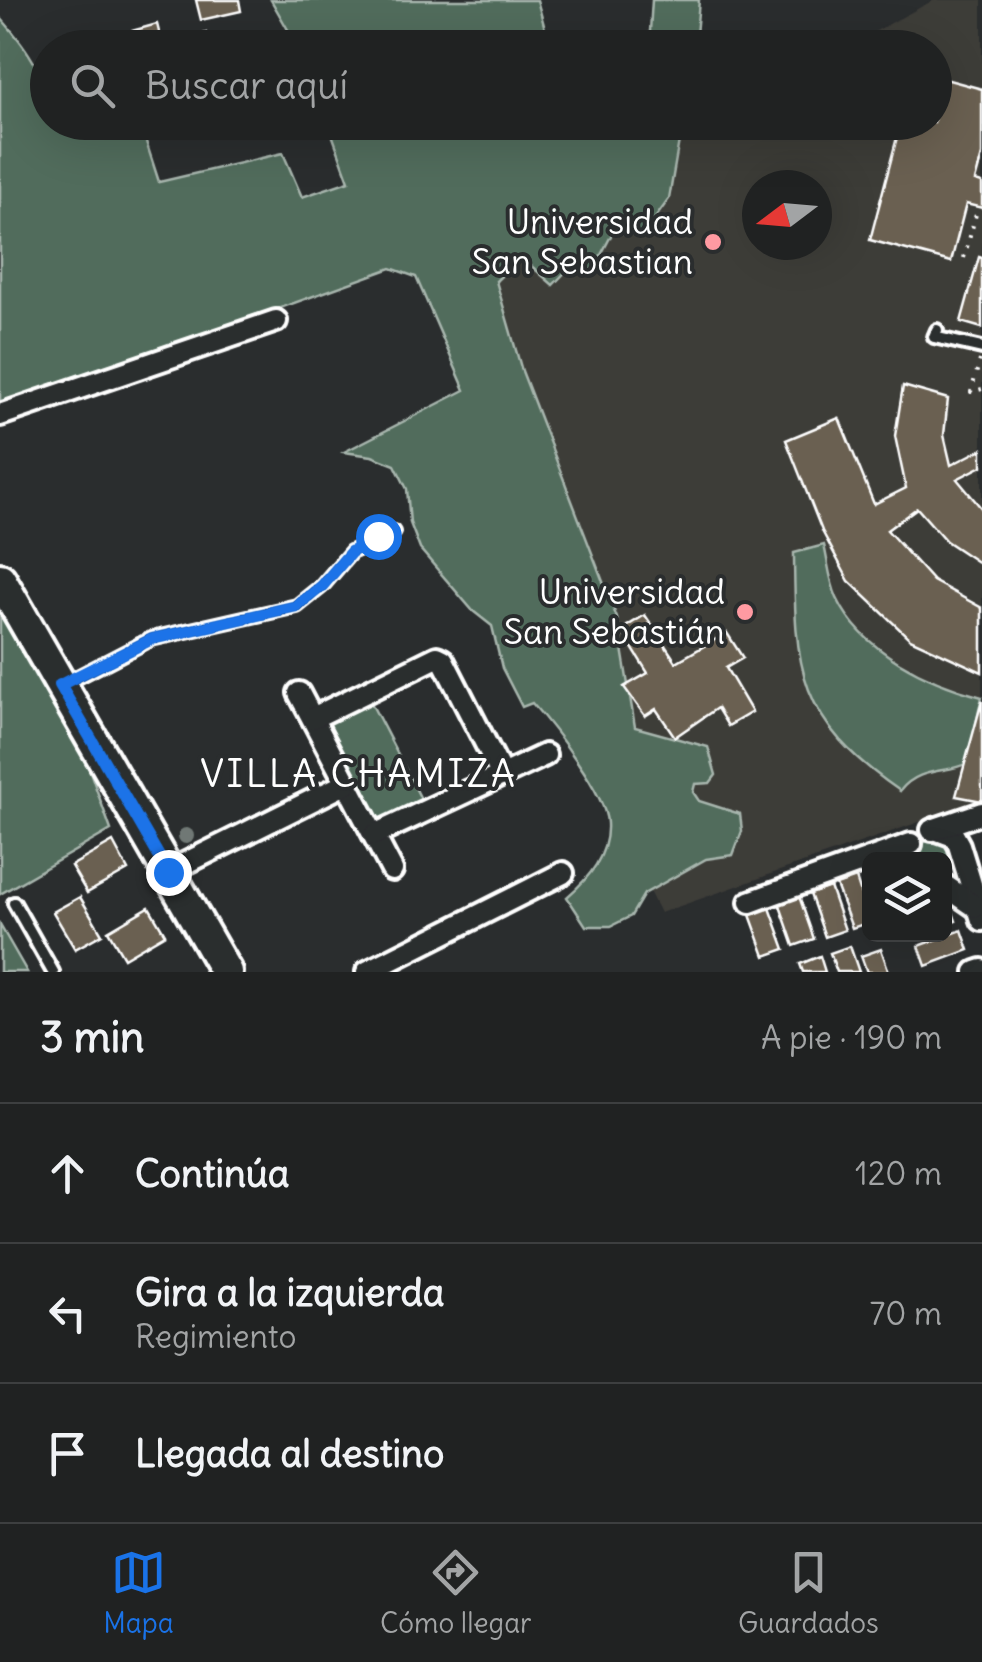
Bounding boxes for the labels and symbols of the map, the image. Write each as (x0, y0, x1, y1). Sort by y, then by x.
north arrow (742, 170, 832, 260)
place label: Universidad San Sebastian (472, 199, 693, 283)
marker: Universidad San Sebastian (702, 231, 724, 253)
route start (356, 514, 402, 560)
place label: Universidad San Sebastián (504, 569, 725, 653)
marker: Universidad San Sebastián (734, 601, 756, 623)
district label: VILLA CHAMIZA (200, 750, 518, 797)
route end (146, 850, 192, 896)

